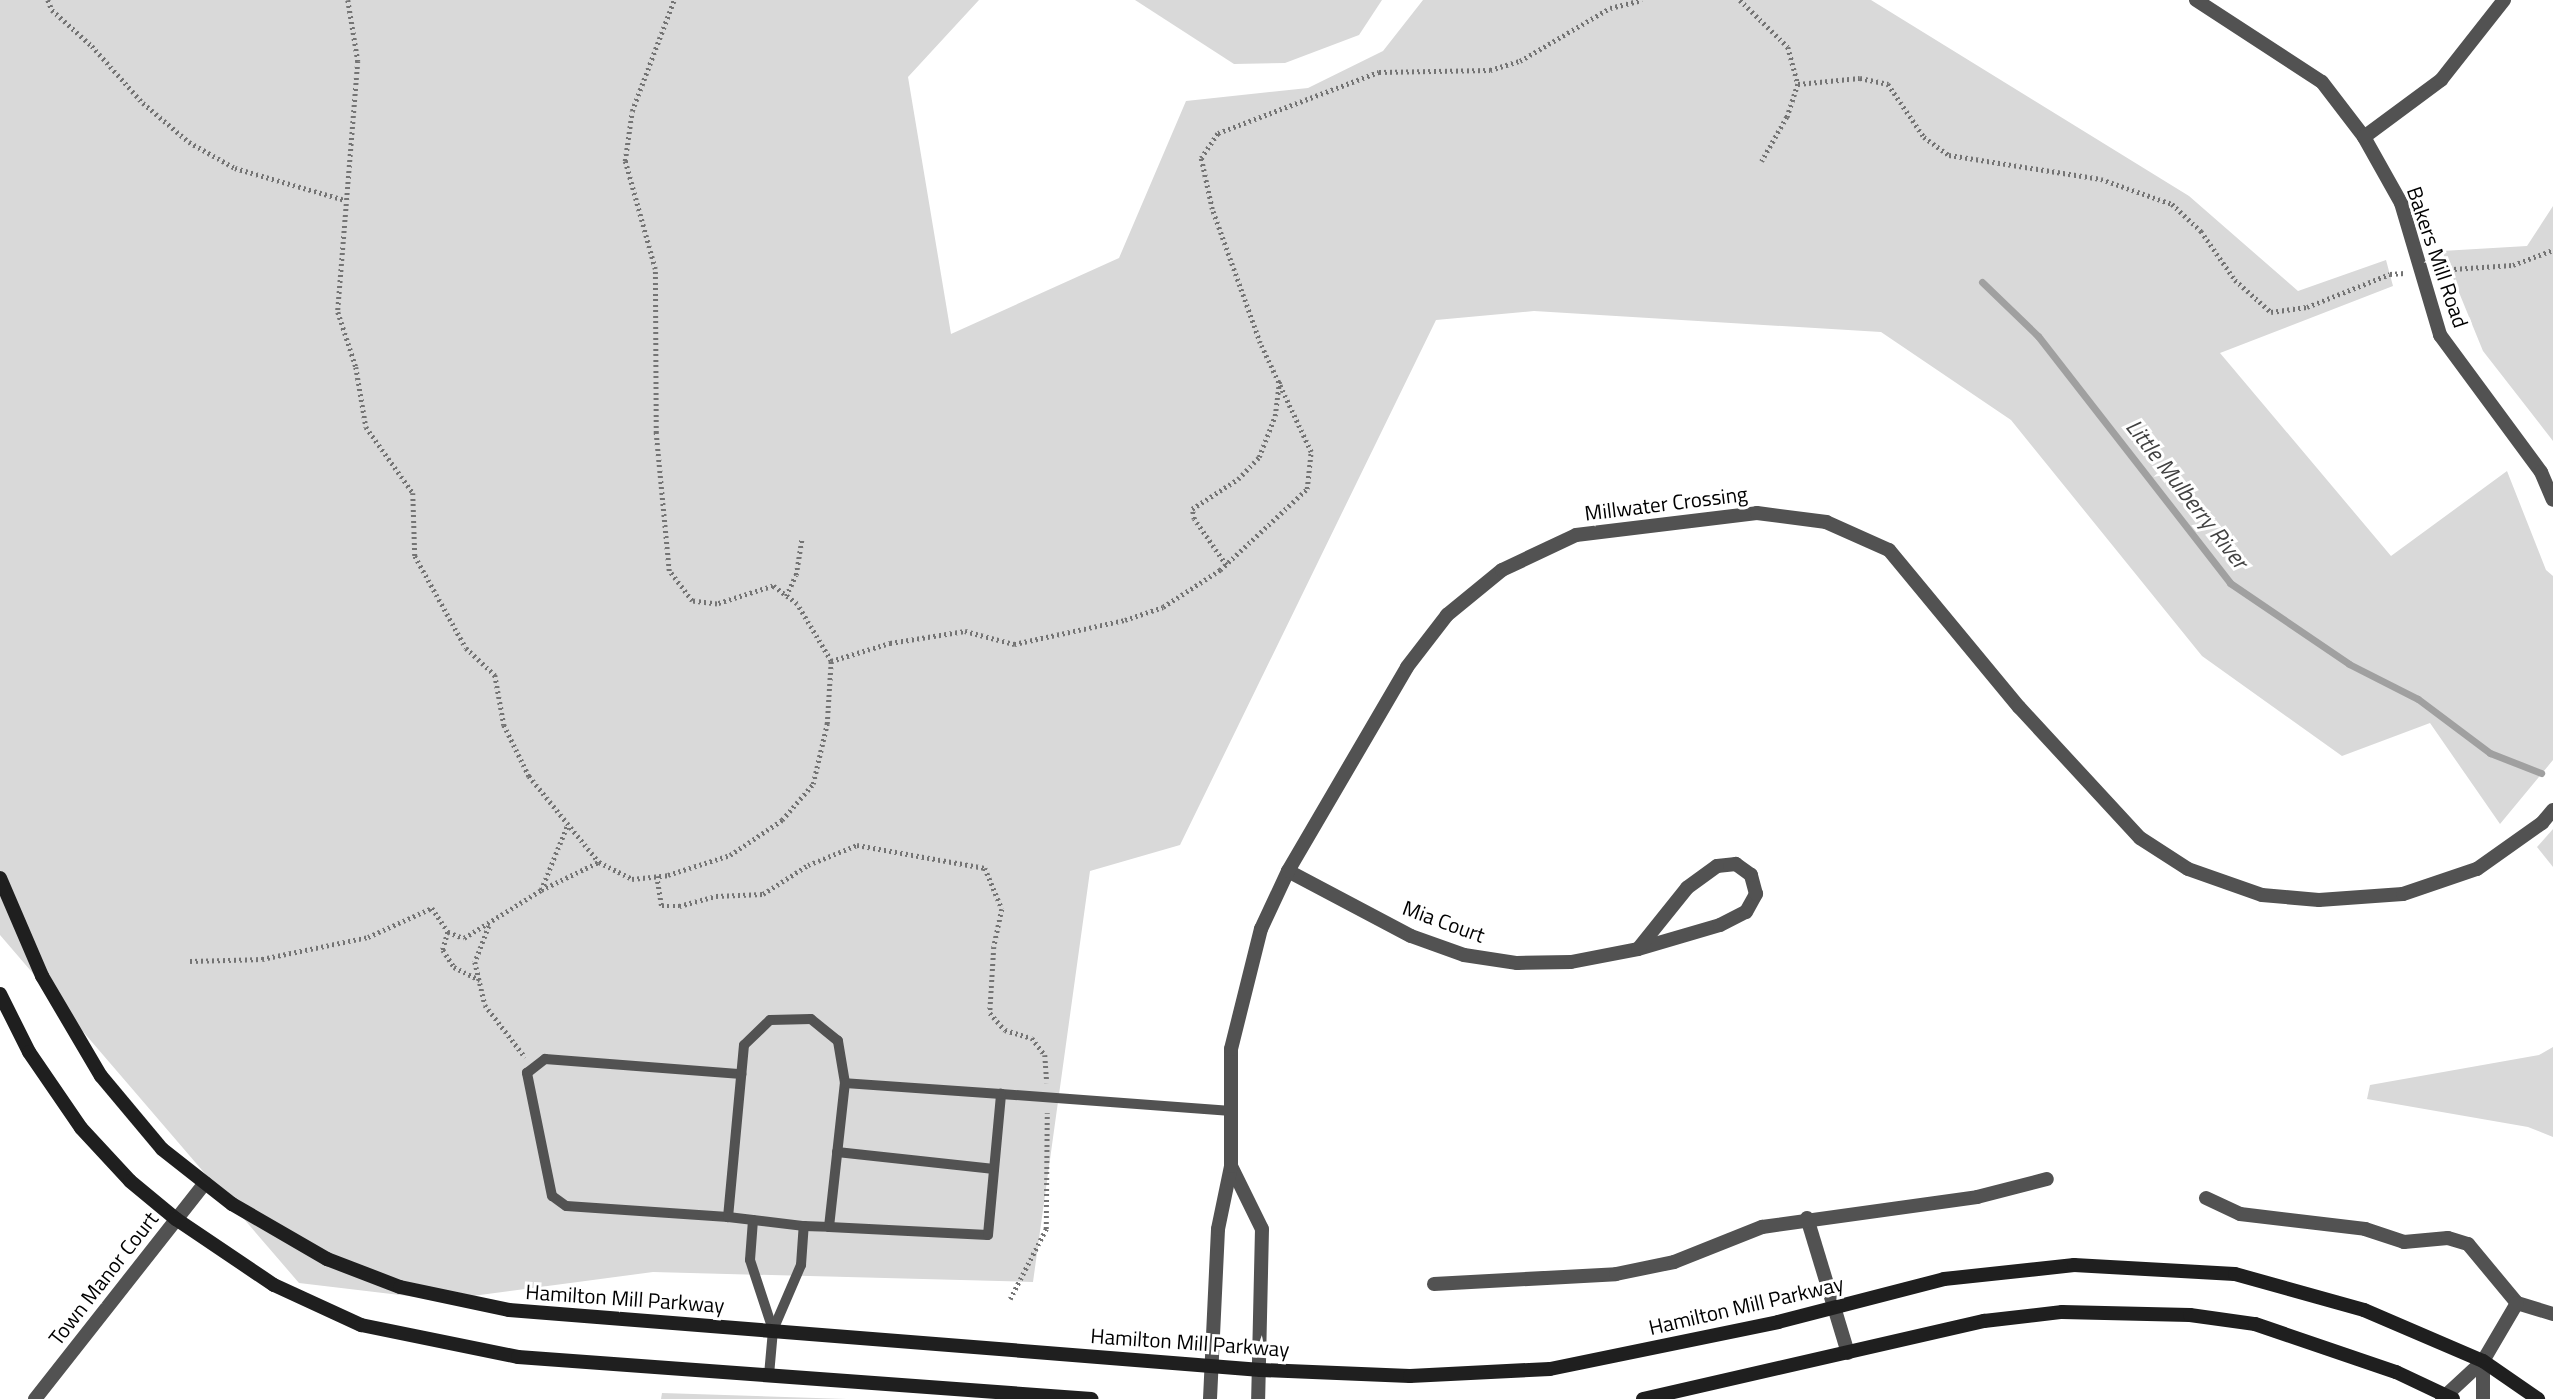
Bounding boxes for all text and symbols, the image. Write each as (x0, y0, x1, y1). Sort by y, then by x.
street label: Bakers Mill Road (2402, 183, 2474, 331)
water label: Little Mulberry River (2120, 414, 2254, 574)
street label: Millwater Crossing (1583, 481, 1749, 525)
street label: Mia Court (1400, 895, 1488, 947)
street label: Town Manor Court (43, 1206, 163, 1350)
street label: Hamilton Mill Parkway (1646, 1270, 1846, 1340)
street label: Hamilton Mill Parkway (525, 1278, 725, 1318)
street label: Hamilton Mill Parkway (1090, 1322, 1290, 1362)

